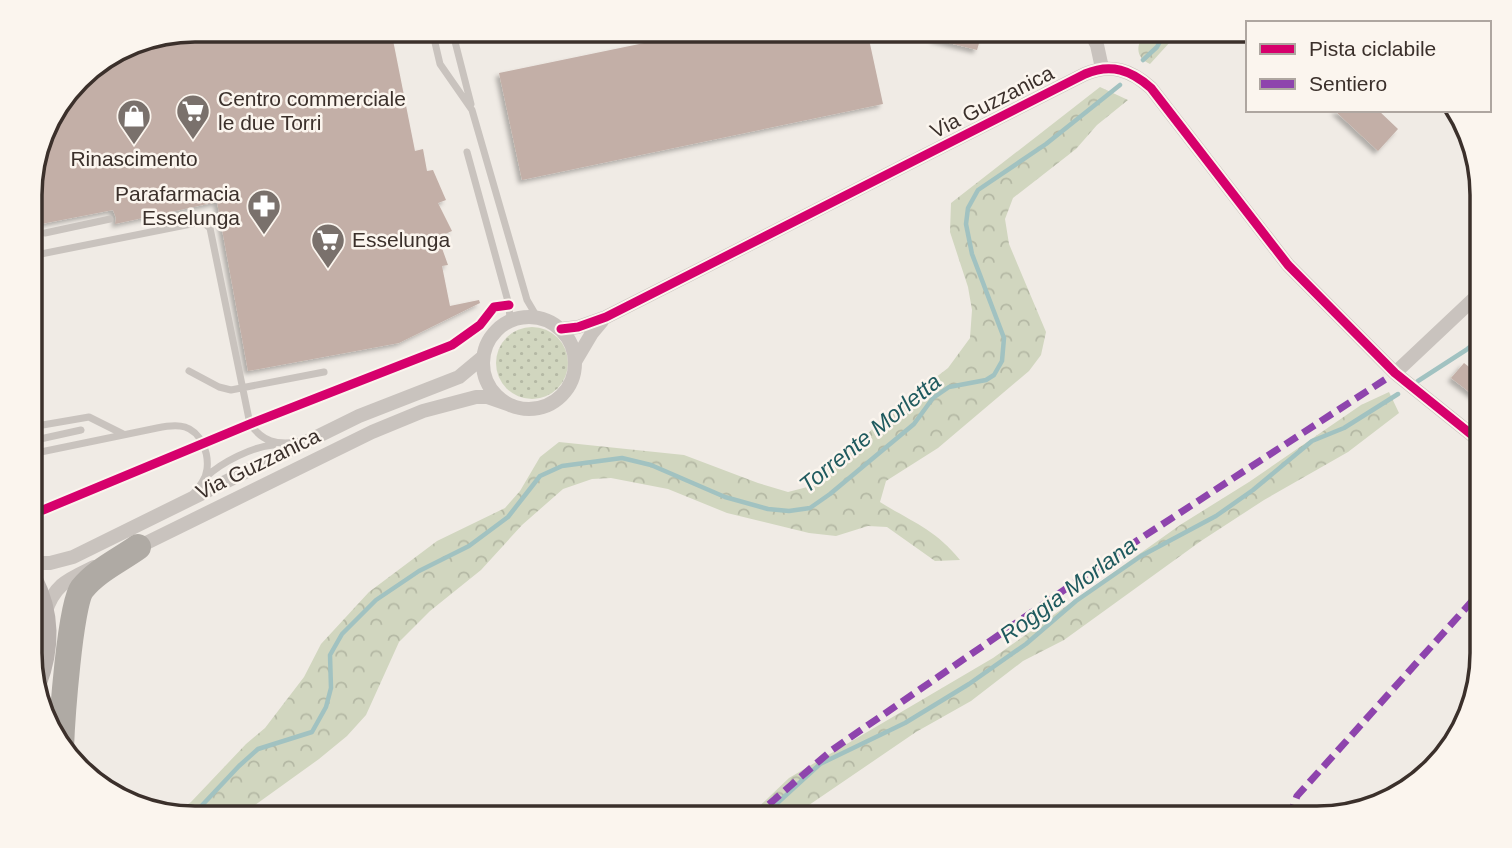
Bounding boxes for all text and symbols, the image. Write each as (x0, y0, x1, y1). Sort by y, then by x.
legend (1246, 21, 1491, 112)
text: Pista ciclabile (1309, 37, 1436, 60)
street label: Via Guzzanica (926, 61, 1057, 142)
text: Sentiero (1309, 72, 1387, 95)
place label: Centro commerciale le due Torri (218, 87, 406, 134)
supermarket icon: Centro commerciale le due Torri (174, 92, 212, 141)
shop icon: Rinascimento (115, 97, 153, 146)
place label: Rinascimento (70, 147, 198, 170)
place label: Parafarmacia Esselunga (115, 182, 240, 229)
pharmacy icon: Parafarmacia Esselunga (245, 187, 283, 236)
supermarket icon: Esselunga (309, 221, 347, 270)
place label: Esselunga (352, 228, 450, 251)
water label: Torrente Morletta (794, 368, 946, 498)
street label: Via Guzzanica (192, 423, 324, 503)
water label: Roggia Morlana (995, 532, 1141, 648)

